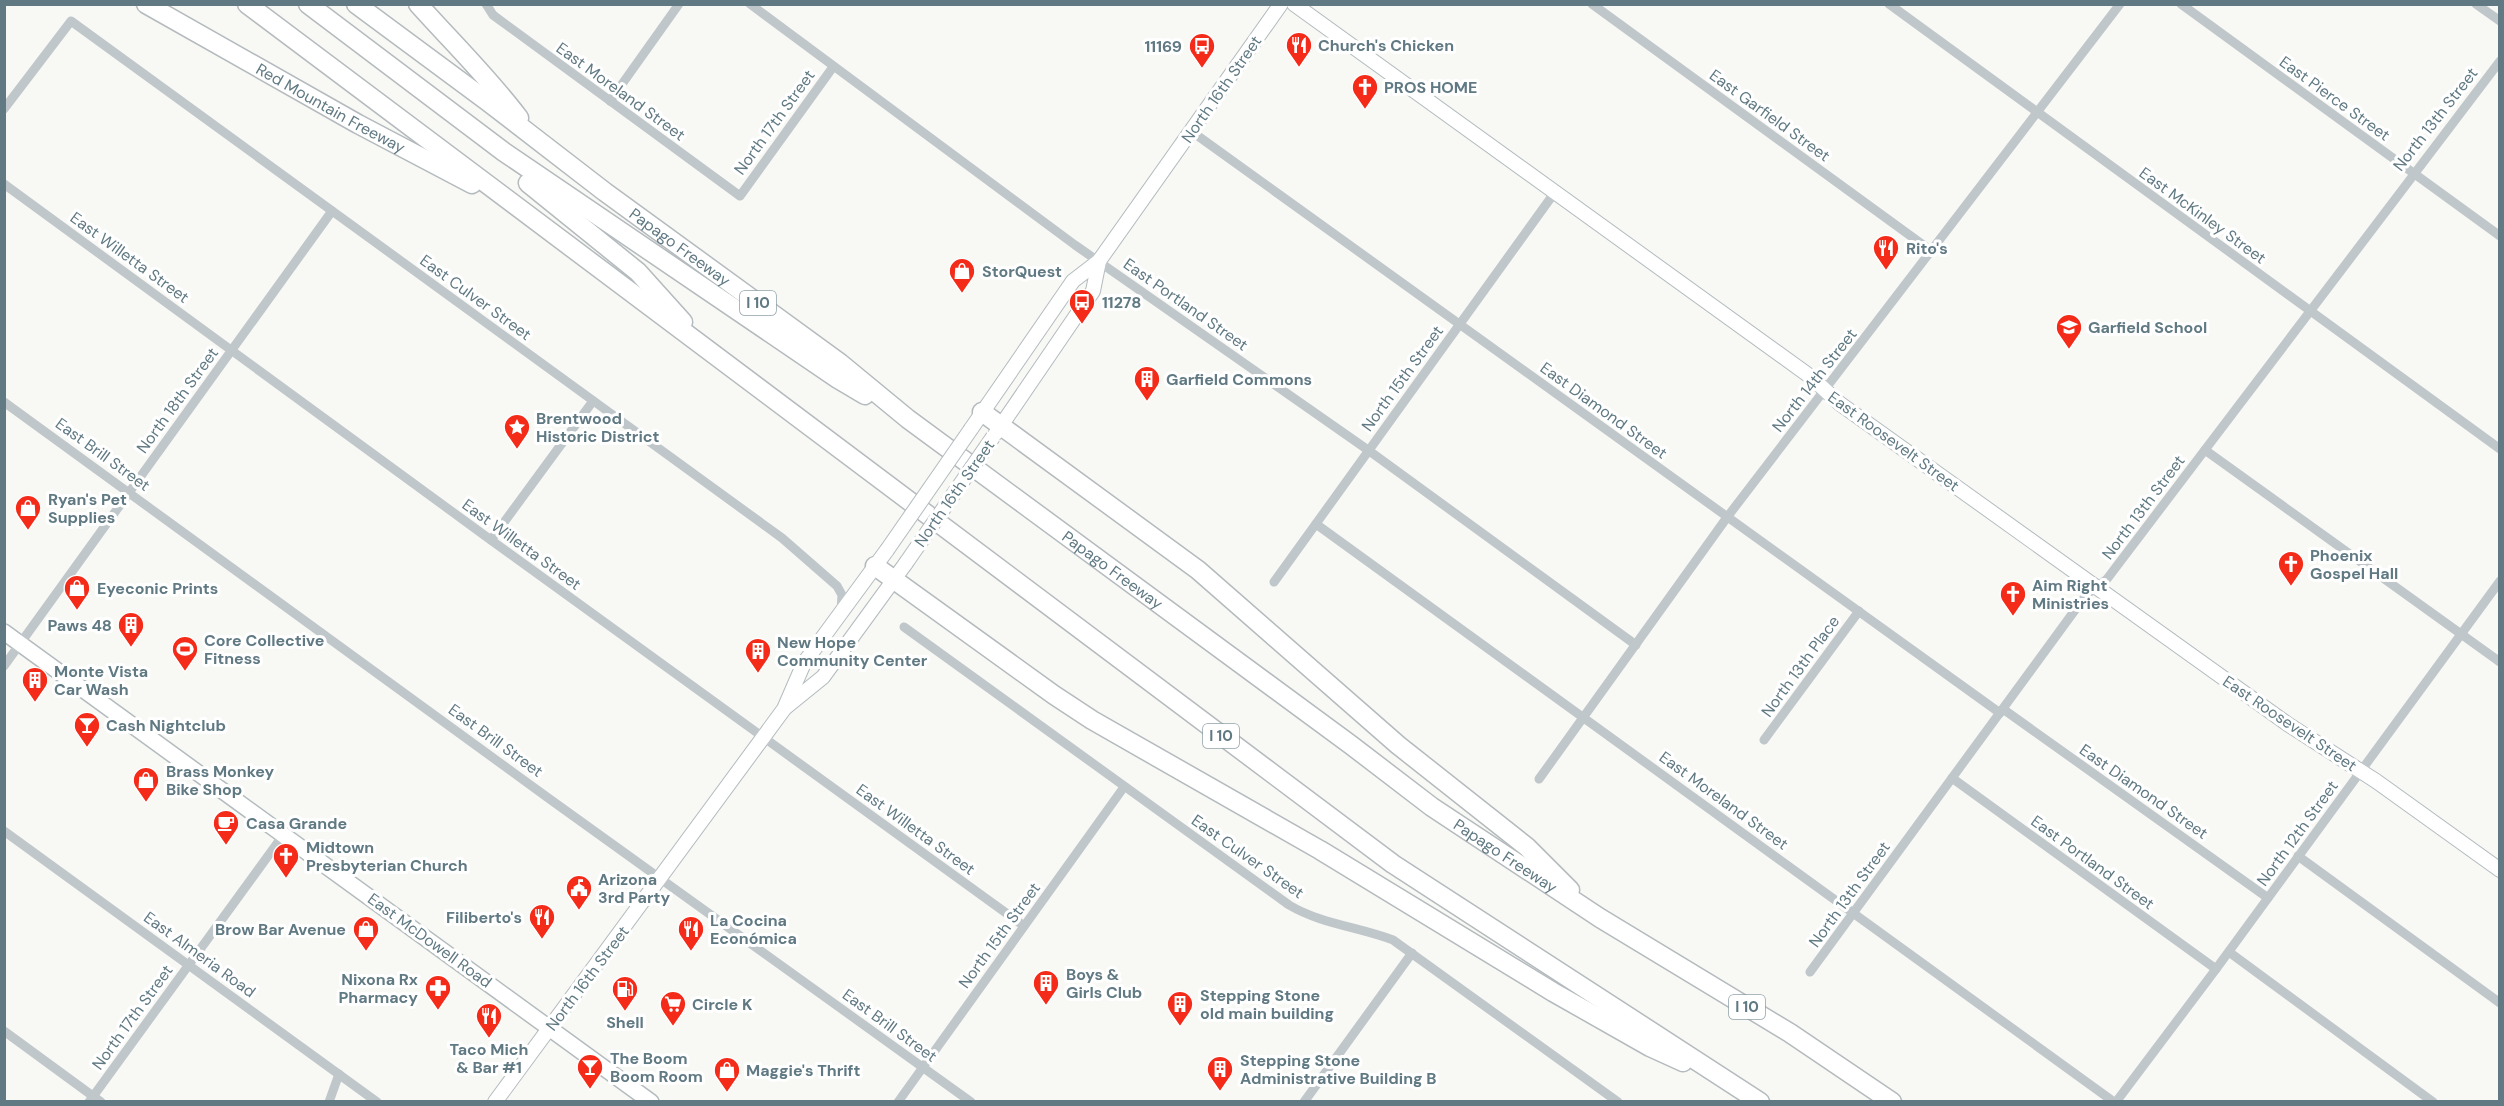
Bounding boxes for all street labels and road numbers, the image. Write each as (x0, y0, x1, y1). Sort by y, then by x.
street label: North 16th Street (1177, 32, 1266, 147)
street label: East Moreland Street (552, 37, 689, 145)
street label: East Pierce Street (2275, 51, 2394, 146)
street label: Red Mountain Freeway (252, 58, 409, 158)
street label: North 13th Street (2388, 63, 2482, 175)
street label: East Garfield Street (1705, 65, 1834, 166)
street label: North 17th Street (729, 66, 820, 179)
street label: East McKinley Street (2135, 162, 2270, 269)
street label: Papago Freeway (625, 203, 735, 291)
street label: East Willetta Street (66, 207, 193, 308)
street label: East Culver Street (416, 250, 536, 345)
street label: East Portland Street (1119, 253, 1252, 355)
road number: I 10 (740, 291, 776, 315)
street label: North 15th Street (1357, 321, 1448, 435)
street label: North 14th Street (1767, 324, 1861, 436)
street label: North 18th Street (132, 343, 223, 457)
street label: East Diamond Street (1536, 357, 1671, 464)
street label: East Roosevelt Street (1824, 387, 1964, 496)
street label: East Brill Street (51, 413, 154, 496)
street label: North 16th Street (910, 436, 999, 551)
street label: North 13th Street (2097, 451, 2190, 564)
street label: East Willetta Street (458, 494, 585, 595)
street label: Papago Freeway (1058, 526, 1167, 614)
street label: North 13th Place (1757, 612, 1844, 721)
street label: East Roosevelt Street (2219, 671, 2361, 776)
street label: East Brill Street (444, 699, 547, 782)
road number: I 10 (1203, 724, 1239, 748)
street label: East Diamond Street (2075, 739, 2212, 844)
street label: East Moreland Street (1655, 746, 1792, 854)
street label: North 12th Street (2252, 776, 2343, 890)
street label: East Willetta Street (852, 779, 979, 880)
street label: East Culver Street (1187, 810, 1308, 903)
street label: East Portland Street (2027, 811, 2159, 914)
street label: Papago Freeway (1449, 814, 1561, 898)
street label: North 13th Street (1804, 837, 1895, 951)
street label: North 15th Street (954, 878, 1045, 992)
street label: East McDowell Road (364, 888, 496, 993)
street label: East Almeria Road (140, 907, 260, 1002)
street label: North 16th Street (541, 922, 634, 1035)
street label: North 17th Street (87, 961, 178, 1074)
street label: East Brill Street (838, 984, 941, 1067)
road number: I 10 (1729, 995, 1765, 1019)

